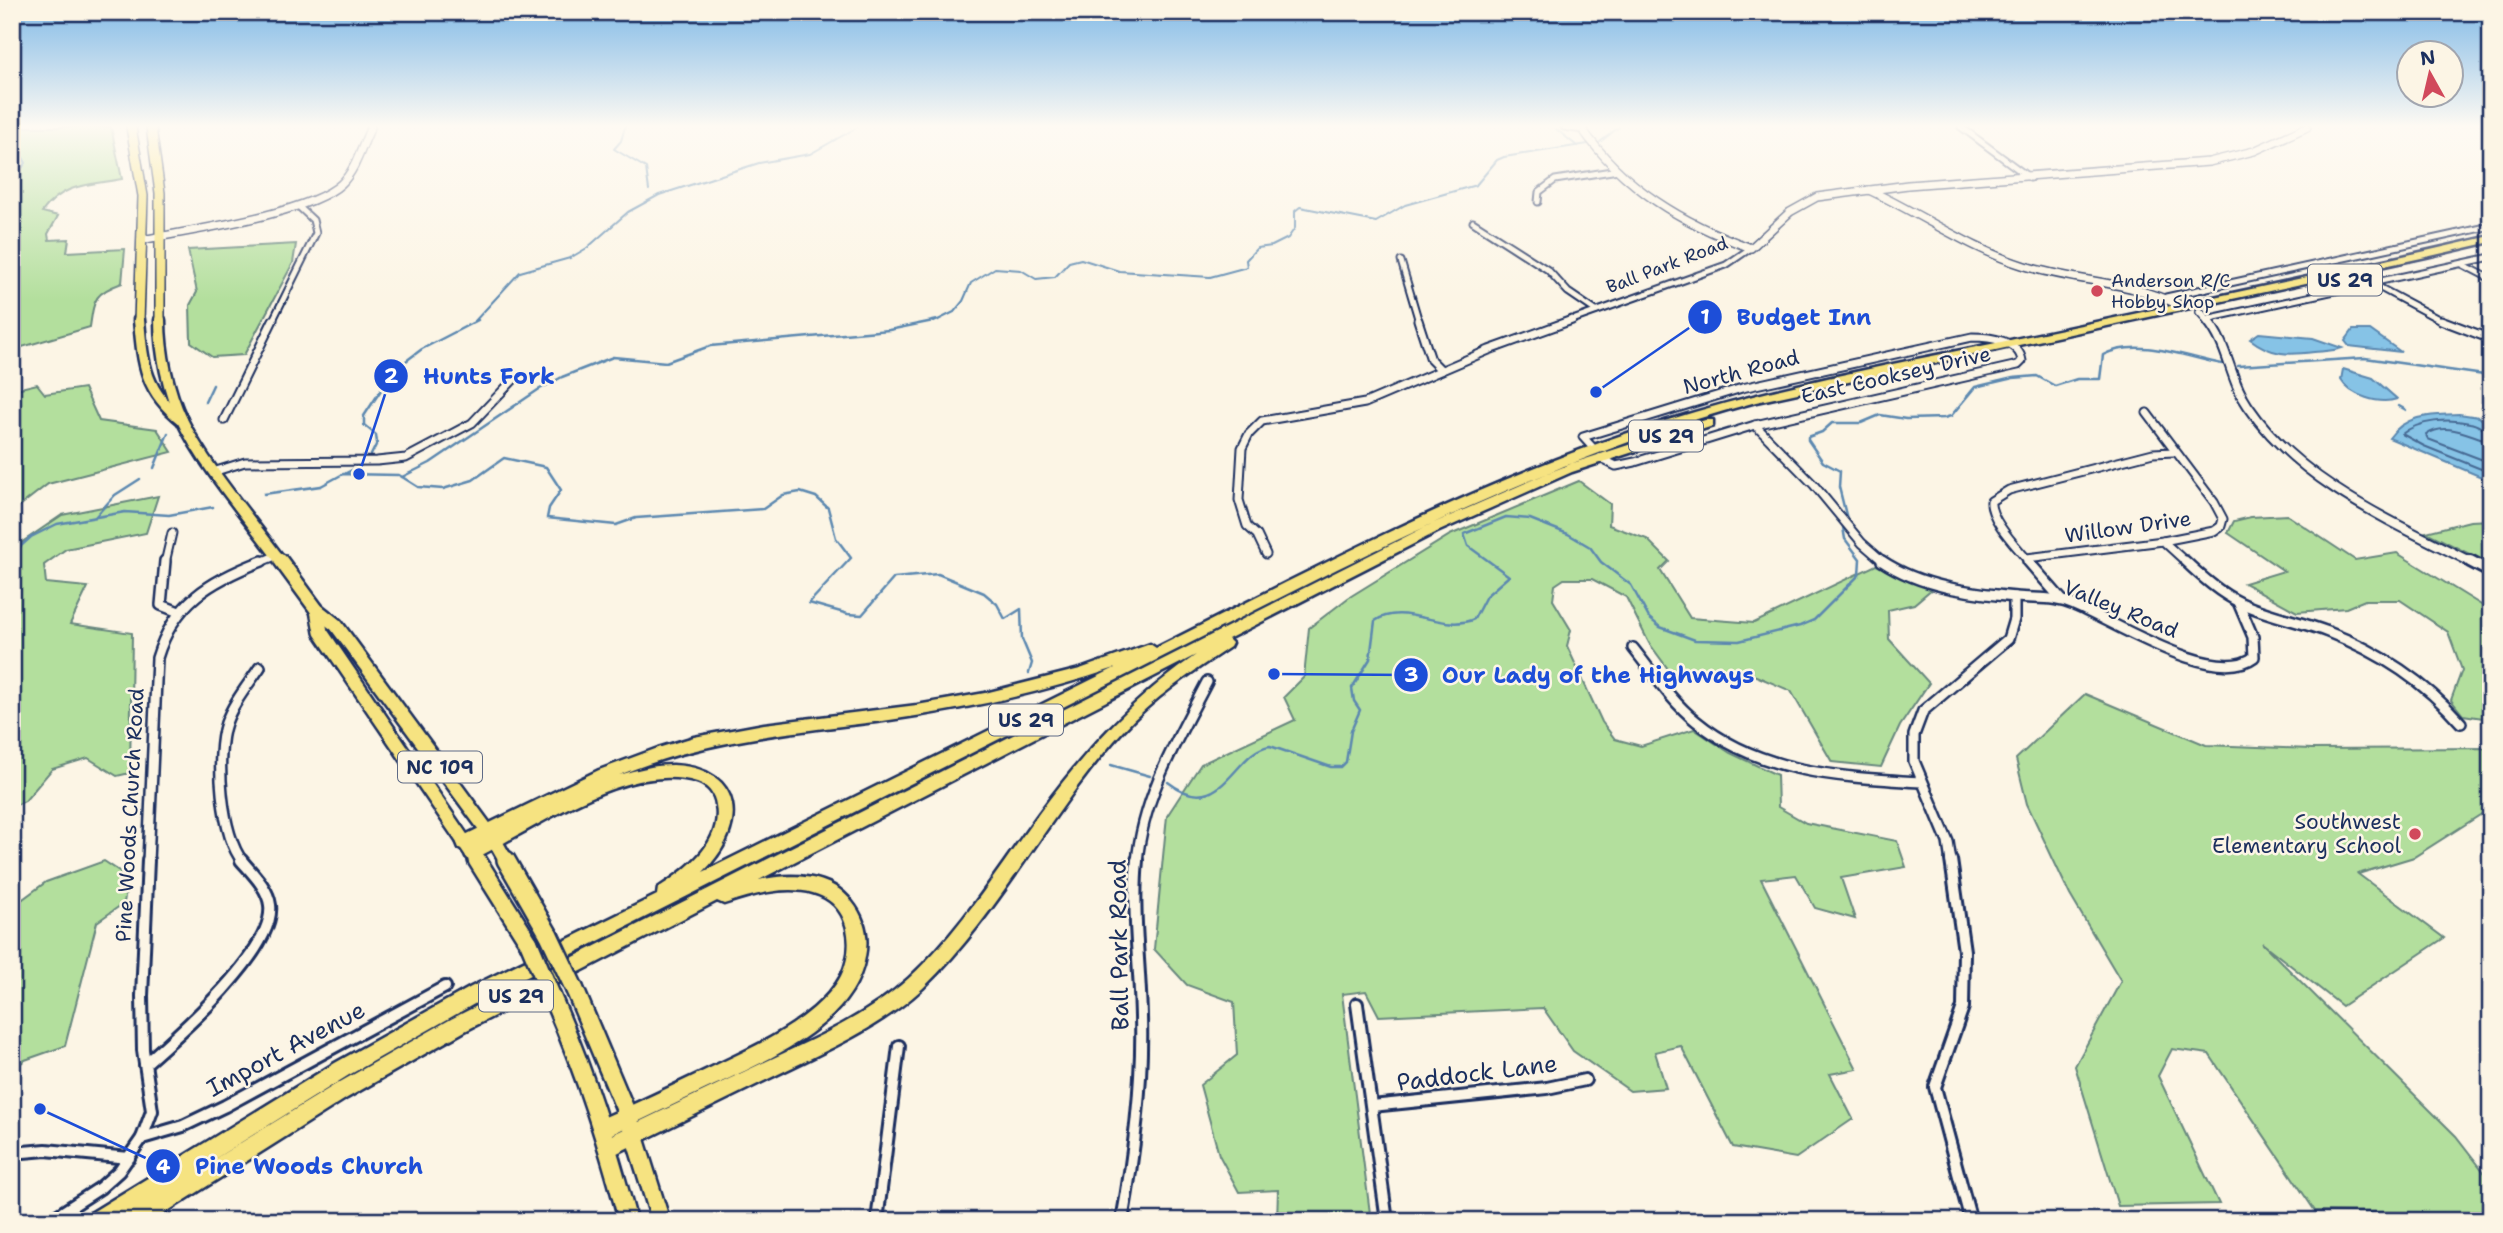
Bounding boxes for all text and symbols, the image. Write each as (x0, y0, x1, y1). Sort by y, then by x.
north arrow (2394, 38, 2464, 108)
text: N (2419, 44, 2437, 71)
street label: Ball Park Road (1603, 231, 1731, 299)
road number: US 29 (2308, 264, 2382, 296)
place label: Anderson R/C Hobby Shop (2111, 269, 2230, 314)
marker: Anderson R/C Hobby Shop (2089, 283, 2105, 299)
callout: Budget Inn (1688, 295, 1886, 339)
text: Budget Inn (1737, 302, 1871, 332)
text: 1 (1700, 303, 1710, 331)
street label: East Cooksey Drive (1798, 340, 1994, 410)
street label: North Road (1680, 343, 1802, 401)
callout: Hunts Fork (374, 354, 569, 398)
text: Hunts Fork (423, 361, 555, 391)
text: 2 (384, 362, 399, 390)
road number: US 29 (1629, 420, 1703, 452)
street label: Willow Drive (2063, 504, 2193, 550)
street label: Valley Road (2059, 573, 2183, 645)
callout: Our Lady of the Highways (1393, 653, 1769, 697)
text: Our Lady of the Highways (1442, 660, 1754, 690)
text: 3 (1404, 661, 1418, 689)
street label: Pine Woods Church Road (109, 687, 151, 943)
road number: US 29 (989, 705, 1063, 736)
road number: NC 109 (398, 752, 482, 782)
place label: Southwest Elementary School (2212, 808, 2402, 860)
marker: Southwest Elementary School (2407, 826, 2423, 842)
street label: Ball Park Road (1102, 859, 1136, 1031)
road number: US 29 (479, 980, 553, 1012)
street label: Import Avenue (201, 994, 371, 1104)
street label: Paddock Lane (1395, 1047, 1559, 1099)
callout: Pine Woods Church (145, 1144, 437, 1188)
text: Pine Woods Church (195, 1151, 423, 1181)
text: 4 (156, 1153, 171, 1181)

